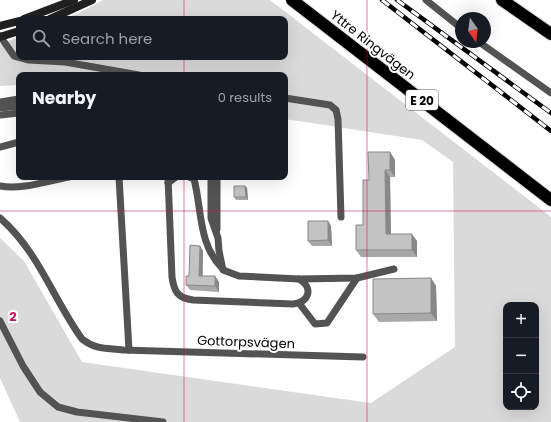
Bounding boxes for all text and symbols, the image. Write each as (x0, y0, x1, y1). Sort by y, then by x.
street label: Yttre Ringvägen (327, 6, 419, 84)
north arrow (455, 12, 491, 48)
search box (16, 16, 288, 60)
icon: search (30, 27, 52, 49)
text: Search here (62, 28, 152, 49)
text: Nearby (32, 86, 96, 110)
text: 0 results (218, 88, 272, 107)
road number: E 20 (406, 90, 438, 110)
map controls (503, 302, 539, 410)
button: + (503, 302, 539, 338)
text: 2 (9, 307, 17, 326)
street label: Gottorpsvägen (197, 331, 295, 353)
button: − (503, 338, 539, 374)
button: locate (503, 374, 539, 410)

